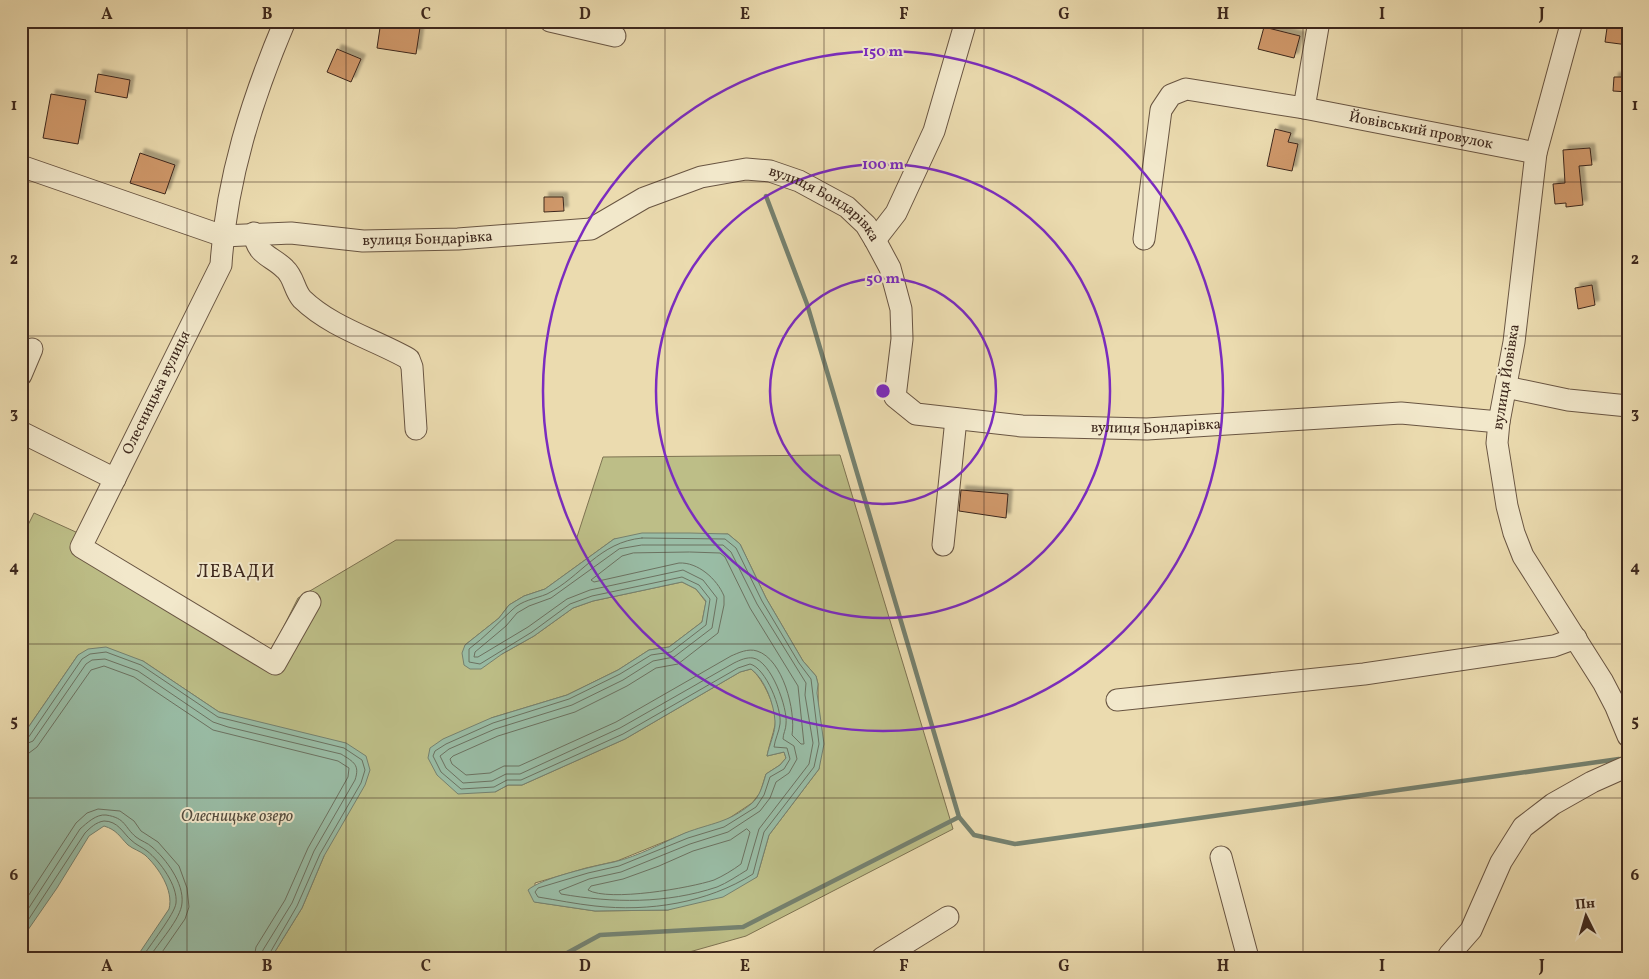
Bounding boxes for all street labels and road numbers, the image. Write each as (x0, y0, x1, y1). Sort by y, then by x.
street label: Йовівський провулок (1347, 106, 1495, 155)
street label: вулиця Бондарівка (766, 161, 884, 246)
street label: вулиця Бондарівка (362, 226, 494, 252)
street label: вулиця Йовівка (1488, 323, 1526, 431)
street label: Олесницька вулиця (118, 327, 196, 458)
street label: вулиця Бондарівка (1091, 414, 1222, 440)

